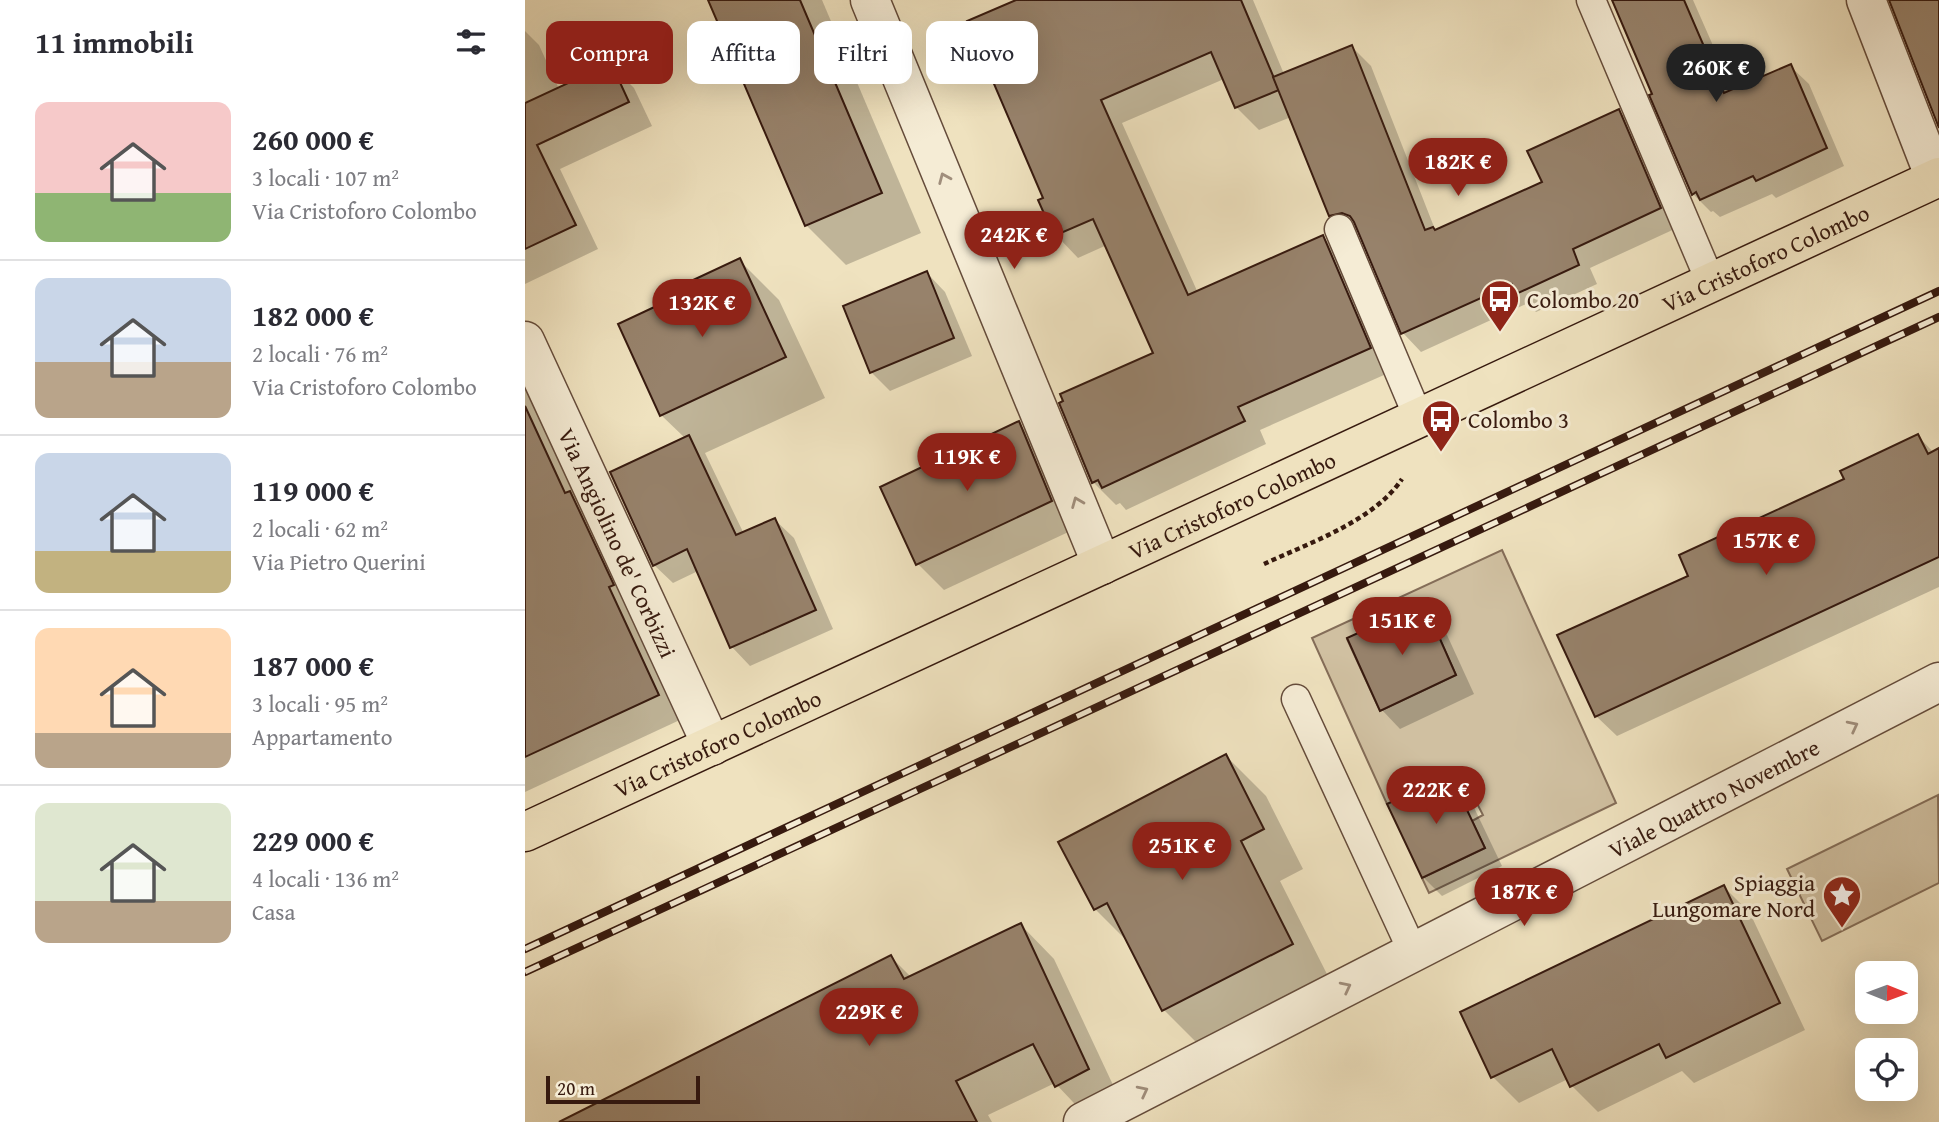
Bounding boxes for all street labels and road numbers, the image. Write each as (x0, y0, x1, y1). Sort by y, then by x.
street label: Via Cristoforo Colombo (1656, 195, 1874, 320)
street label: Via Angiolino de' Corbizzi (551, 422, 685, 663)
street label: Via Cristoforo Colombo (1123, 442, 1341, 567)
street label: Via Cristoforo Colombo (608, 681, 826, 805)
street label: Viale Quattro Novembre (1602, 730, 1825, 866)

